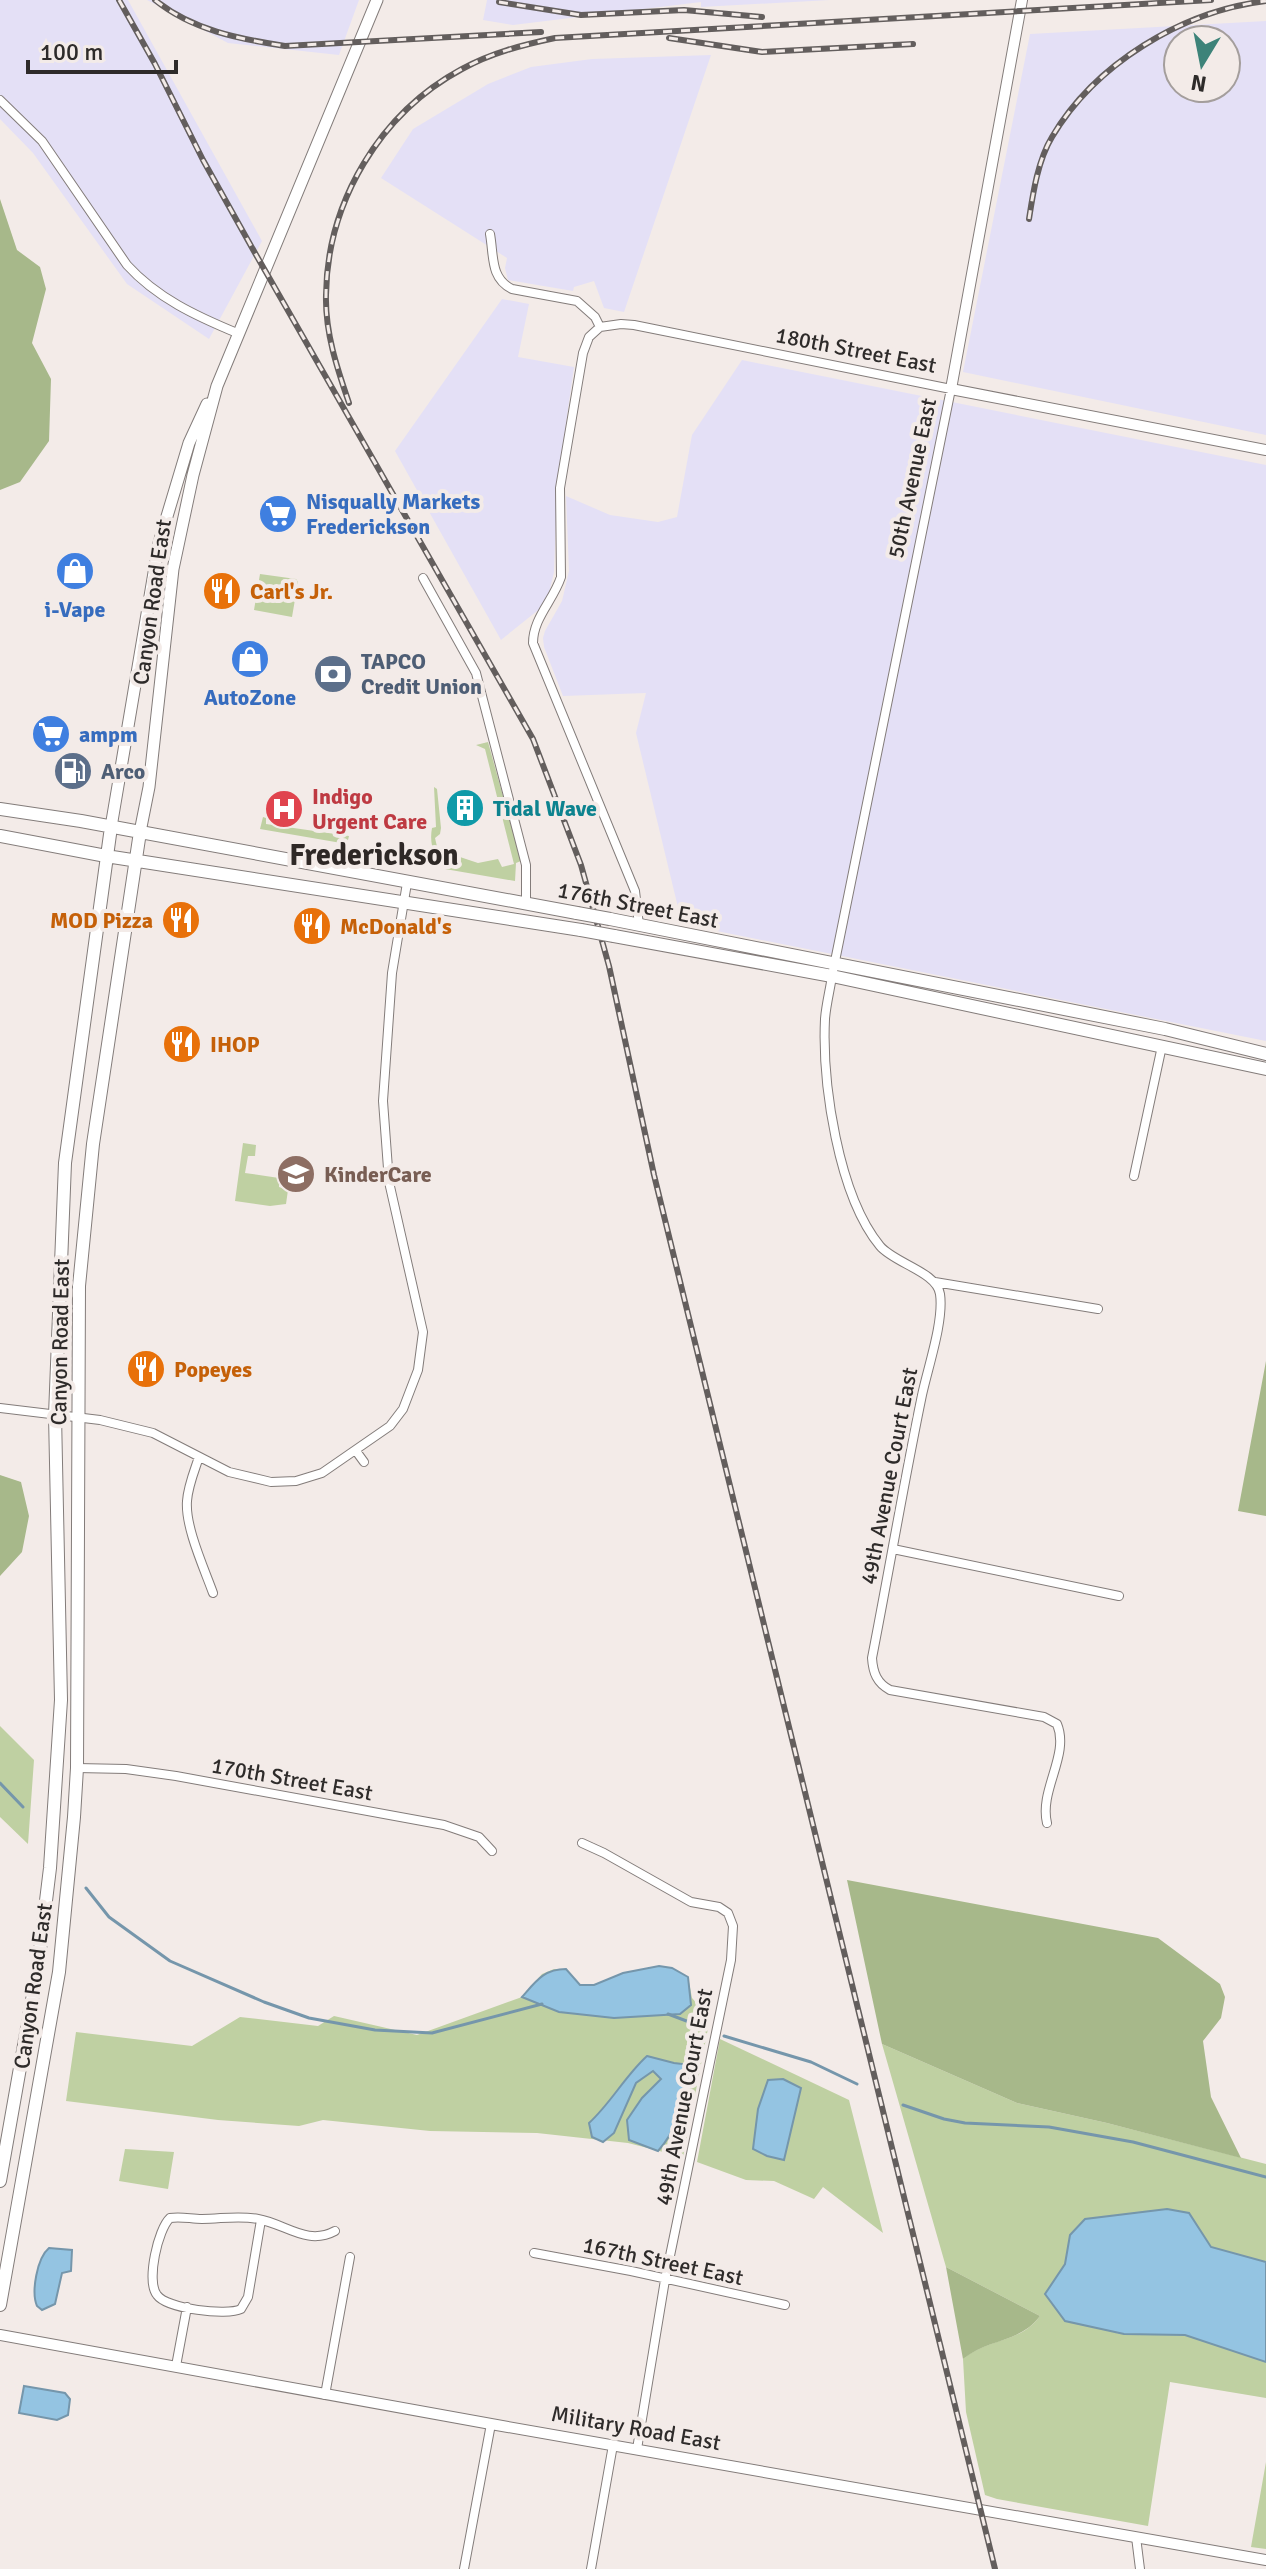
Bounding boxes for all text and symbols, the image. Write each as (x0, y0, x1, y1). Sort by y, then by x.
scale bar (28, 24, 176, 74)
north arrow (1162, 24, 1242, 104)
text: 100 m (40, 37, 103, 67)
text: N (1189, 69, 1208, 98)
street label: 180th Street East (773, 321, 939, 379)
street label: 50th Avenue East (882, 395, 942, 560)
place label: Nisqually Markets Frederickson (306, 488, 481, 540)
supermarket icon: Nisqually Markets Frederickson (257, 493, 299, 535)
street label: Canyon Road East (127, 517, 177, 687)
shop icon: i-Vape (54, 550, 96, 592)
restaurant icon: Carl's Jr. (201, 570, 243, 612)
place label: Carl's Jr. (250, 578, 333, 605)
place label: i-Vape (45, 596, 105, 623)
shop icon: AutoZone (229, 638, 271, 680)
place label: TAPCO Credit Union (361, 648, 482, 700)
bank icon: TAPCO Credit Union (312, 653, 354, 695)
place label: AutoZone (204, 684, 296, 711)
supermarket icon: ampm (30, 713, 72, 755)
place label: ampm (79, 721, 138, 748)
fuel station icon: Arco (52, 750, 94, 792)
place label: Arco (101, 758, 145, 785)
place label: Indigo Urgent Care (312, 783, 427, 835)
building icon: Tidal Wave (444, 787, 486, 829)
hospital icon: Indigo Urgent Care (263, 788, 305, 830)
place label: Tidal Wave (493, 795, 597, 822)
district label: Frederickson (289, 837, 459, 874)
street label: 176th Street East (555, 876, 721, 934)
restaurant icon: MOD Pizza (160, 899, 202, 941)
restaurant icon: McDonald's (291, 905, 333, 947)
place label: MOD Pizza (50, 907, 153, 934)
place label: McDonald's (340, 913, 452, 940)
restaurant icon: IHOP (161, 1023, 203, 1065)
place label: IHOP (210, 1031, 260, 1058)
school or university icon: KinderCare (275, 1153, 317, 1195)
place label: KinderCare (324, 1161, 432, 1188)
street label: Canyon Road East (45, 1258, 75, 1426)
restaurant icon: Popeyes (125, 1348, 167, 1390)
place label: Popeyes (174, 1356, 252, 1383)
street label: 49th Avenue Court East (855, 1365, 923, 1587)
street label: 170th Street East (209, 1752, 375, 1807)
street label: Canyon Road East (8, 1901, 58, 2071)
street label: 49th Avenue Court East (650, 1986, 718, 2208)
street label: 167th Street East (580, 2231, 746, 2291)
street label: Military Road East (549, 2400, 723, 2456)

